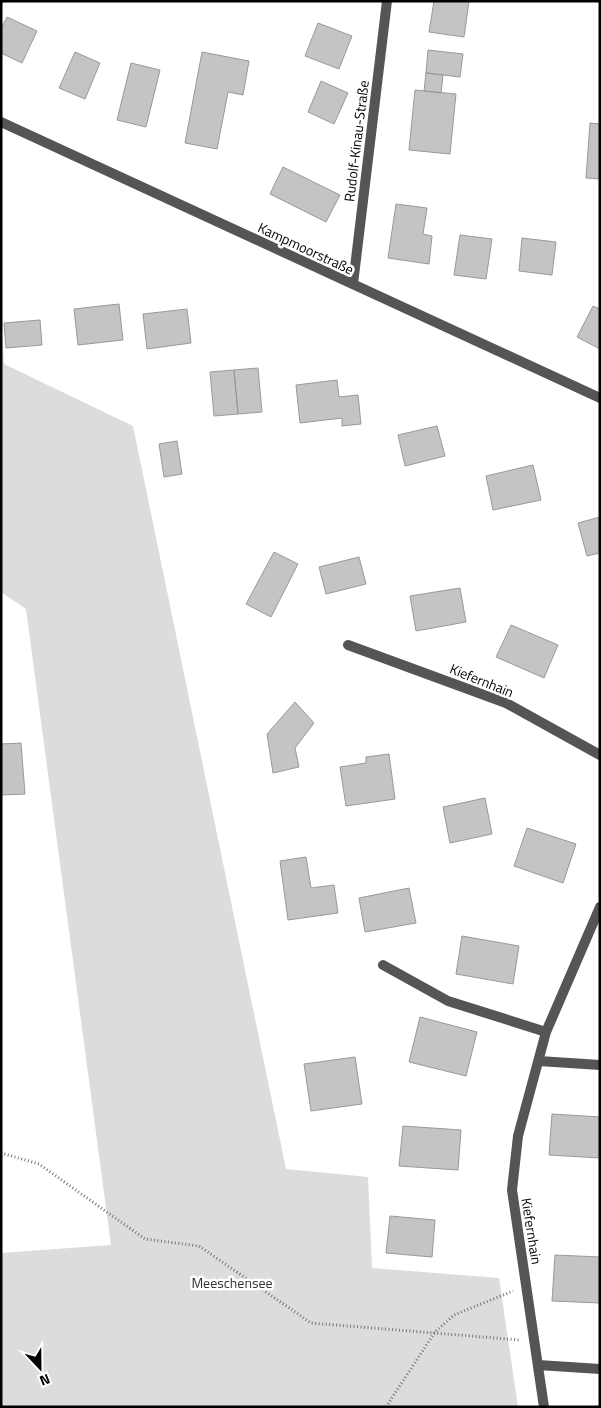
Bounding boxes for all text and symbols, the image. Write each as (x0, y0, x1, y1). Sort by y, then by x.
street label: Rudolf-Kinau-Straße (338, 79, 374, 203)
street label: Kampmoorstraße (255, 217, 357, 279)
street label: Kiefernhain (447, 658, 517, 702)
street label: Kiefernhain (516, 1196, 548, 1266)
park label: Meeschensee (191, 1272, 273, 1293)
north arrow (15, 1343, 65, 1393)
text: N (37, 1369, 53, 1392)

